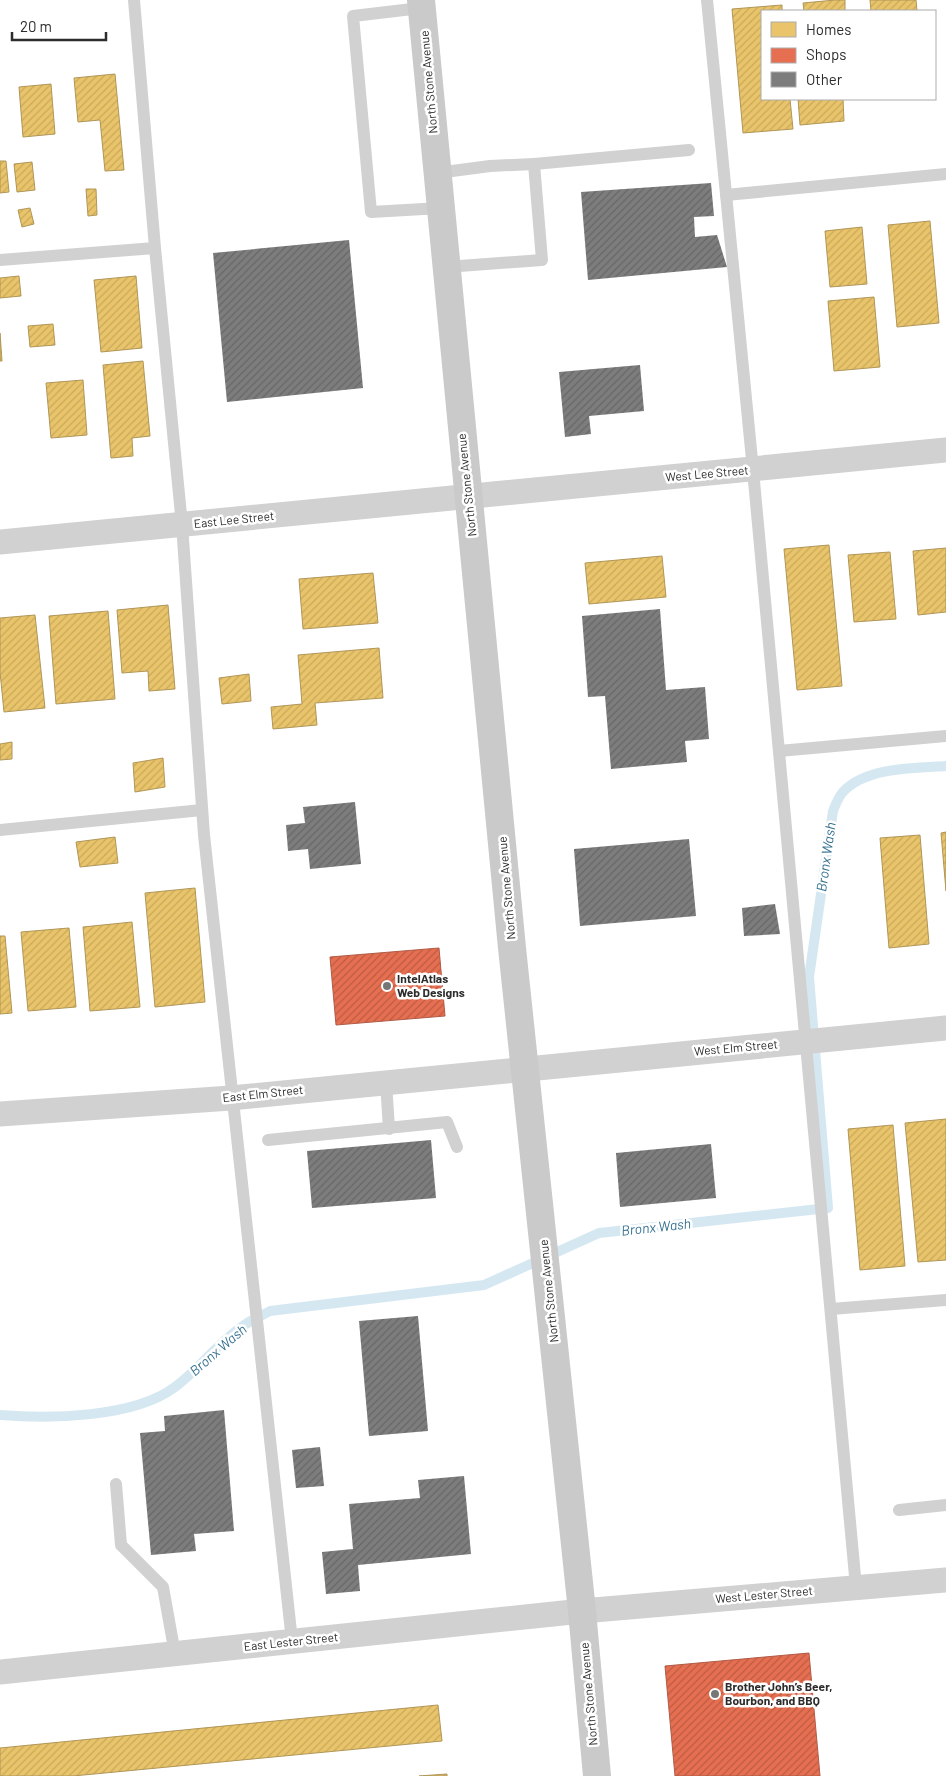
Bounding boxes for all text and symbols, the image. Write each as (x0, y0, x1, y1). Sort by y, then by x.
scale bar (12, 10, 106, 42)
legend (761, 10, 936, 100)
text: 20 m (20, 17, 52, 35)
text: Homes (806, 20, 851, 38)
street label: North Stone Avenue (417, 30, 439, 134)
text: Shops (806, 45, 846, 63)
text: Other (806, 70, 843, 88)
street label: North Stone Avenue (454, 433, 478, 537)
street label: West Lee Street (665, 462, 749, 484)
street label: East Lee Street (193, 508, 275, 530)
water label: Bronx Wash (812, 821, 839, 893)
street label: North Stone Avenue (495, 836, 517, 940)
place label: IntelAtlas Web Designs (397, 971, 465, 999)
marker: IntelAtlas Web Designs (381, 980, 393, 992)
street label: West Elm Street (694, 1036, 778, 1058)
street label: East Elm Street (222, 1082, 304, 1104)
water label: Bronx Wash (620, 1214, 692, 1239)
street label: North Stone Avenue (536, 1239, 560, 1343)
water label: Bronx Wash (186, 1320, 250, 1379)
street label: West Lester Street (715, 1583, 813, 1605)
street label: East Lester Street (243, 1629, 339, 1653)
street label: North Stone Avenue (577, 1642, 599, 1746)
place label: Brother John’s Beer, Bourbon, and BBQ (725, 1679, 832, 1707)
marker: Brother John’s Beer, Bourbon, and BBQ (709, 1688, 721, 1700)

